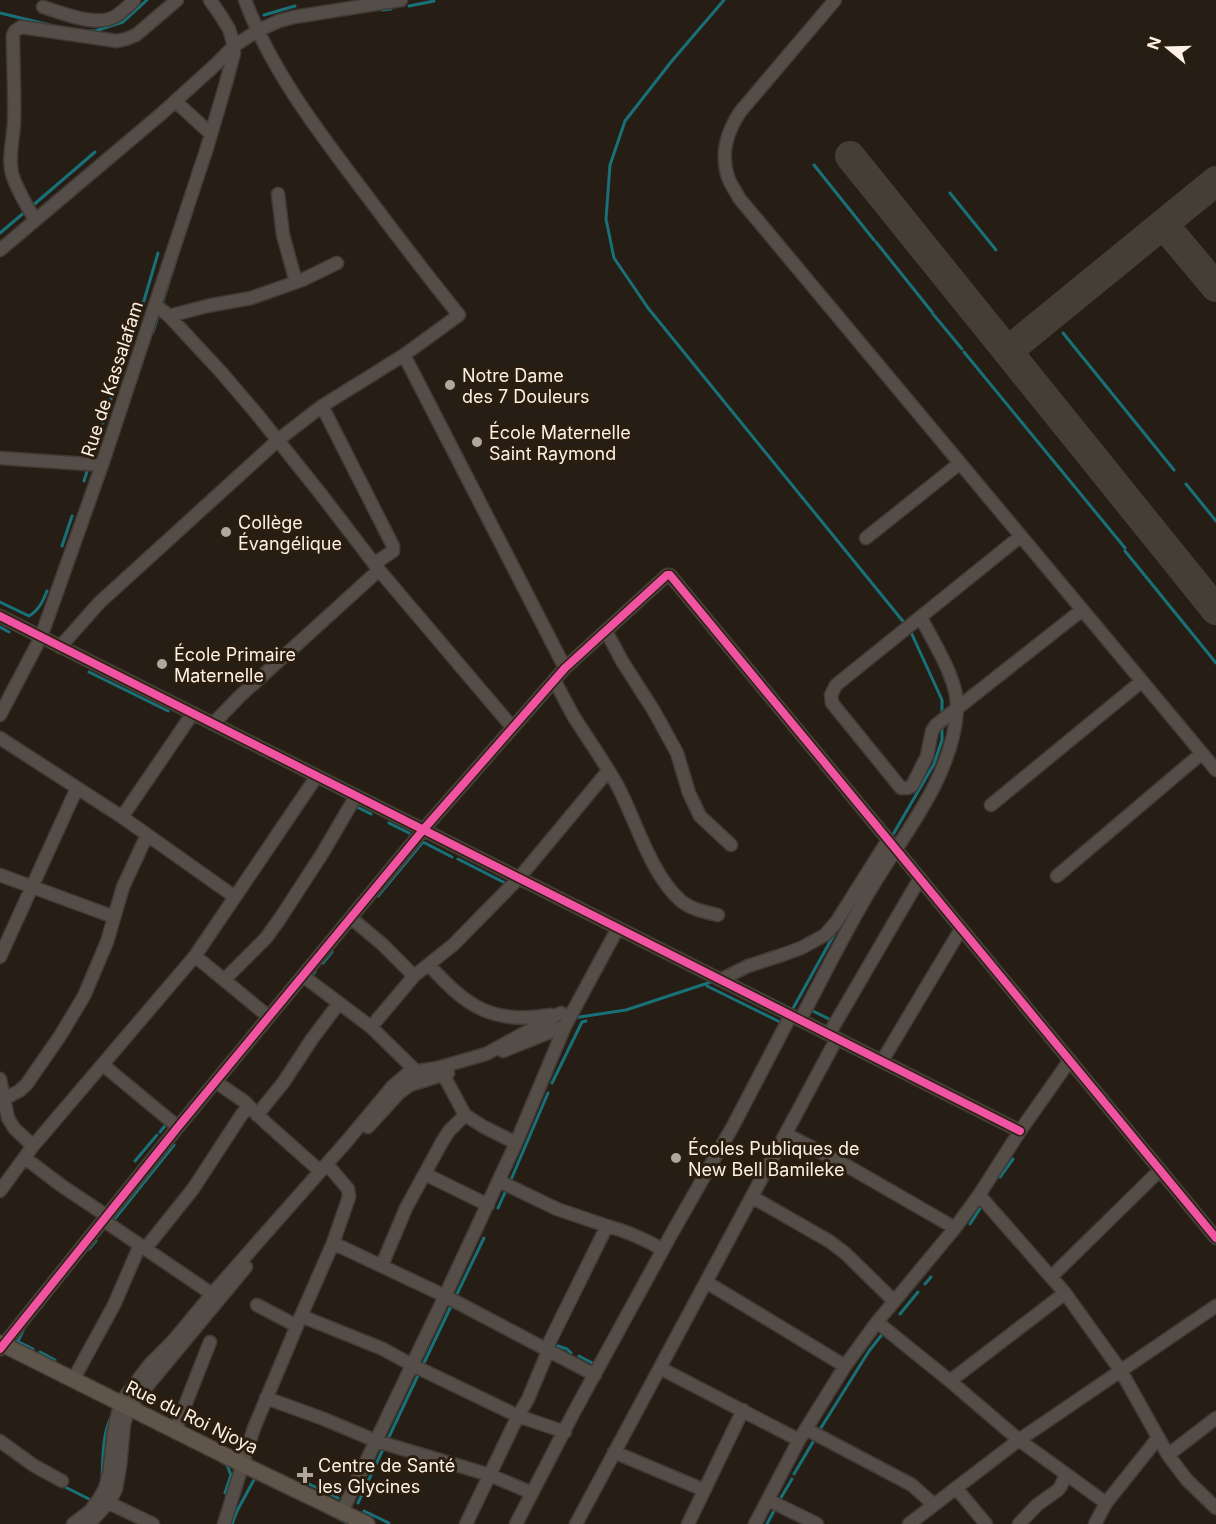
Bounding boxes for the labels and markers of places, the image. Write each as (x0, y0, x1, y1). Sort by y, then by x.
place label: Notre Dame des 7 Douleurs (462, 365, 590, 407)
marker: Notre Dame des 7 Douleurs (443, 378, 457, 392)
place label: École Maternelle Saint Raymond (489, 421, 631, 464)
marker: École Maternelle Saint Raymond (470, 435, 484, 449)
place label: Collège Évangélique (238, 512, 342, 554)
marker: Collège Évangélique (219, 525, 233, 539)
place label: École Primaire Maternelle (174, 643, 296, 686)
marker: École Primaire Maternelle (155, 657, 169, 671)
place label: Écoles Publiques de New Bell Bamileke (688, 1137, 859, 1180)
marker: Écoles Publiques de New Bell Bamileke (669, 1151, 683, 1165)
place label: Centre de Santé les Glycines (318, 1455, 455, 1497)
marker: Centre de Santé les Glycines (296, 1466, 314, 1484)

